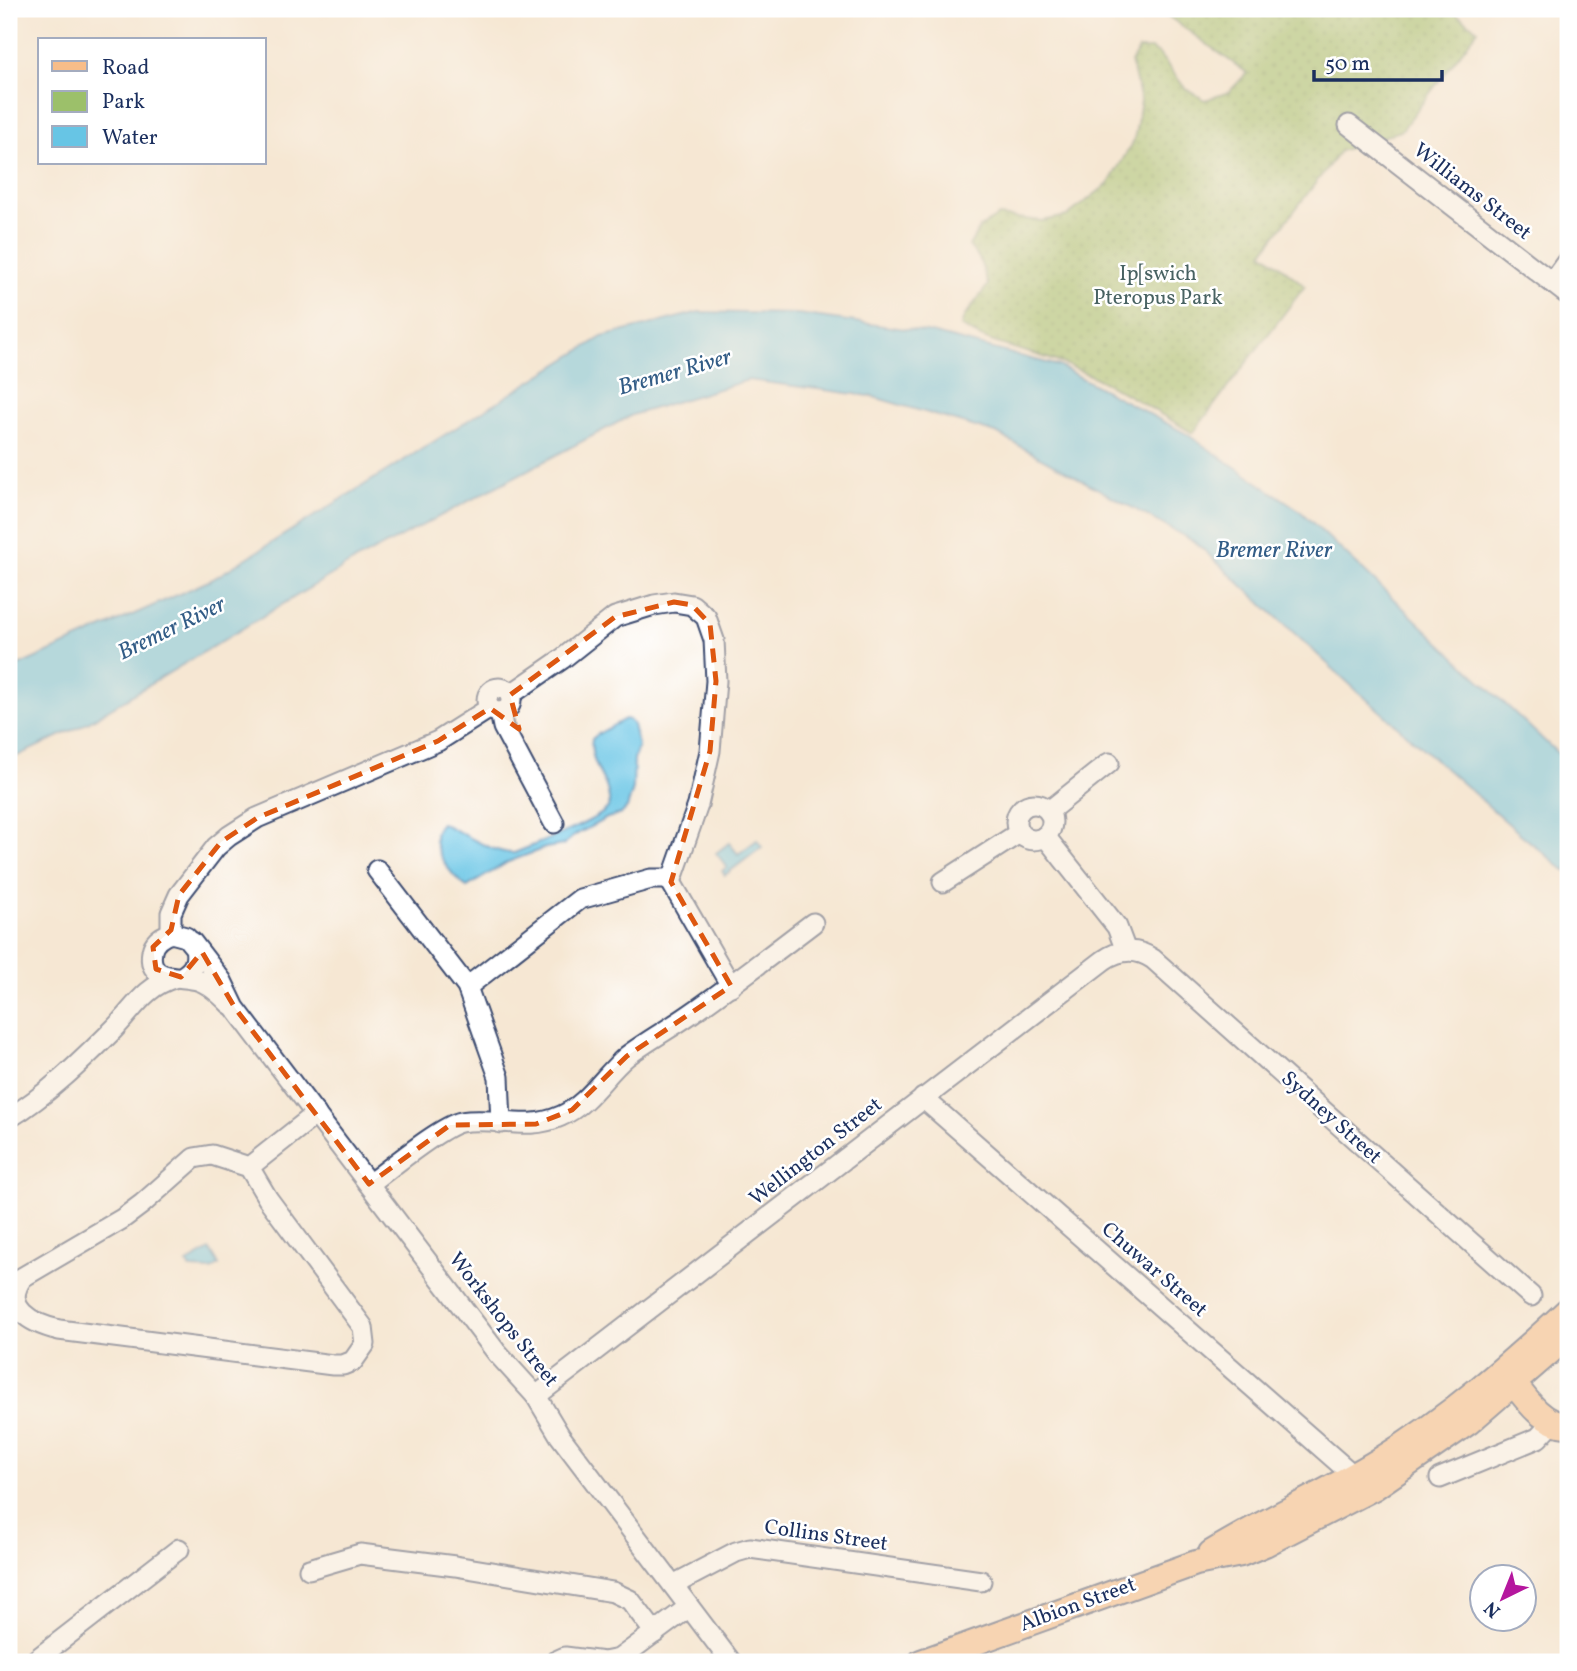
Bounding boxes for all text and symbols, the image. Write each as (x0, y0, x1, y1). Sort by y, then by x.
legend (38, 38, 266, 164)
scale bar (1314, 38, 1442, 82)
text: 50 m (1325, 50, 1370, 79)
text: Road (102, 54, 149, 83)
text: Park (102, 88, 145, 117)
text: Water (102, 124, 158, 153)
street label: Williams Street (1407, 137, 1537, 247)
park label: Ip[swich Pteropus Park (1093, 260, 1223, 313)
water label: Bremer River (614, 341, 736, 404)
water label: Bremer River (1216, 535, 1333, 567)
water label: Bremer River (113, 589, 232, 669)
street label: Sydney Street (1274, 1065, 1388, 1171)
street label: Wellington Street (743, 1091, 889, 1213)
street label: Chuwar Street (1095, 1216, 1213, 1324)
street label: Workshops Street (441, 1247, 565, 1393)
street label: Collins Street (762, 1513, 890, 1559)
north arrow (1468, 1562, 1538, 1632)
street label: Albion Street (1016, 1571, 1140, 1639)
text: N (1479, 1595, 1507, 1623)

